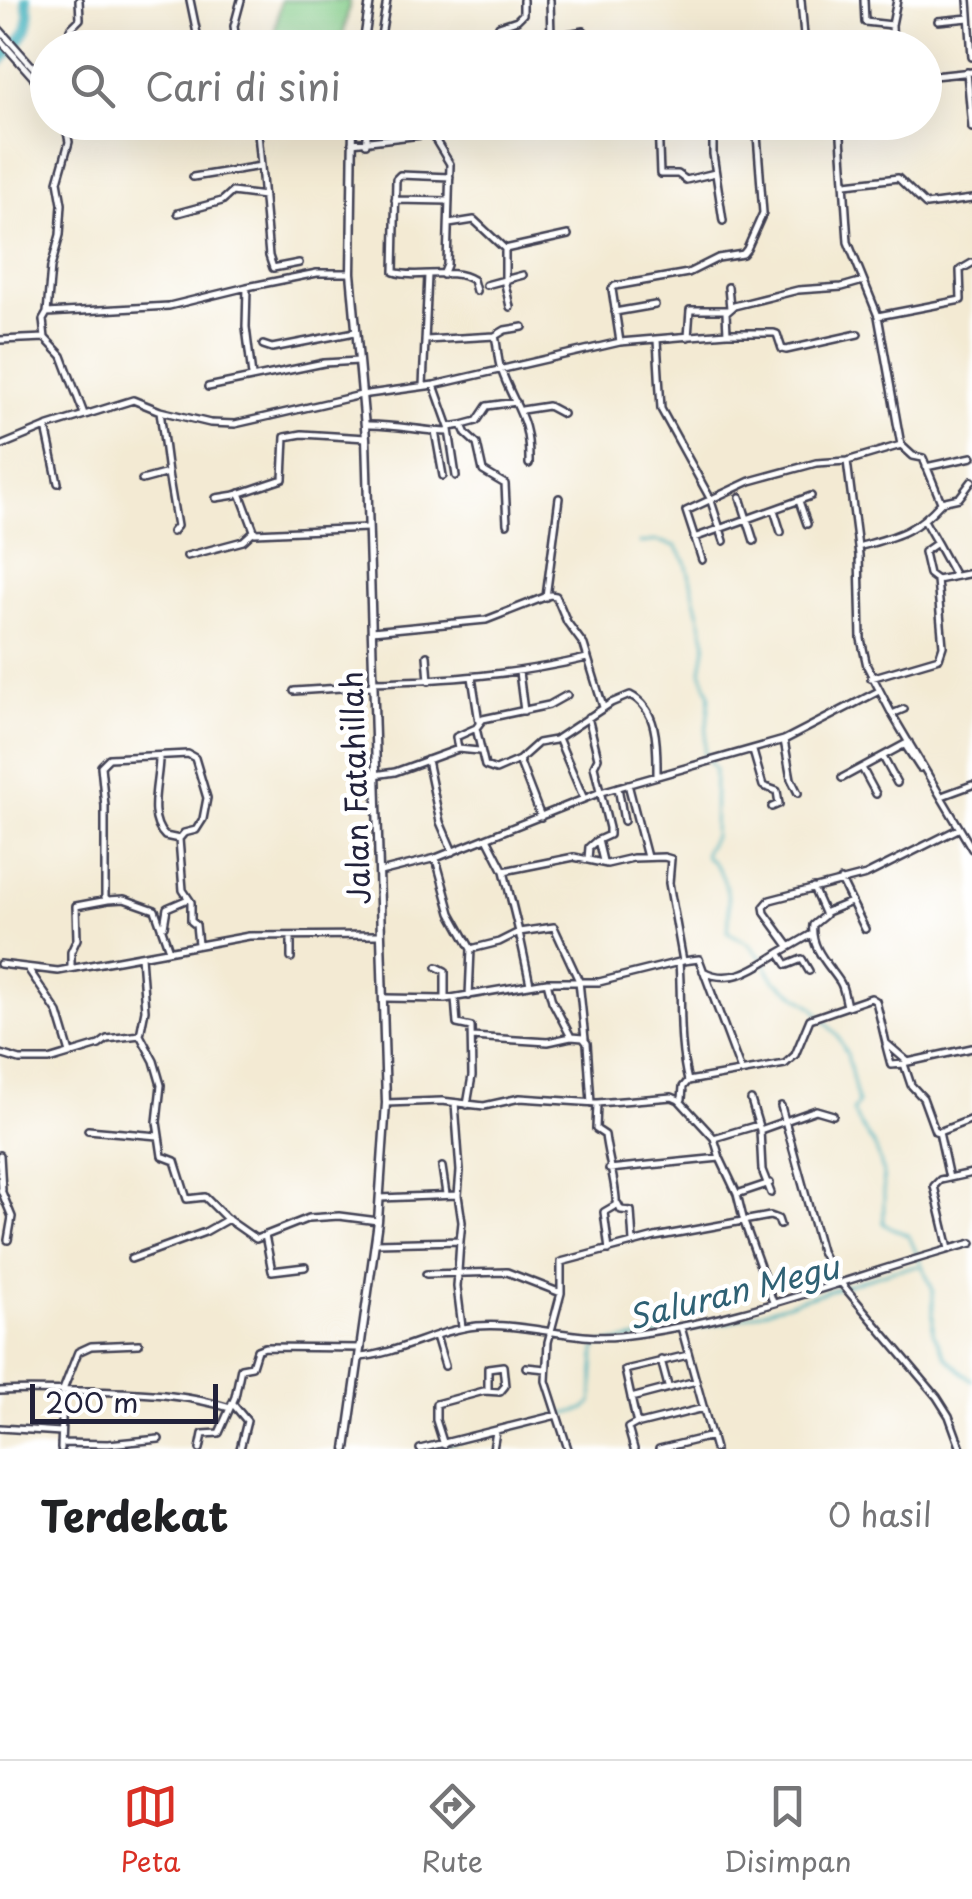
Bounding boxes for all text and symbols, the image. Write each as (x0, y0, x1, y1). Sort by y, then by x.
search box (30, 30, 942, 140)
text: Cari di sini (145, 57, 341, 114)
icon: search (65, 58, 120, 113)
street label: Jalan Fatahillah (327, 670, 381, 906)
water label: Saluran Megu (623, 1241, 845, 1340)
scale bar (30, 1379, 218, 1424)
text: 200 m (45, 1380, 138, 1423)
text: Terdekat (40, 1483, 228, 1546)
text: 0 hasil (828, 1490, 932, 1538)
tab: Peta (120, 1779, 181, 1882)
tab: Rute (421, 1779, 483, 1882)
tab: Disimpan (724, 1779, 852, 1882)

